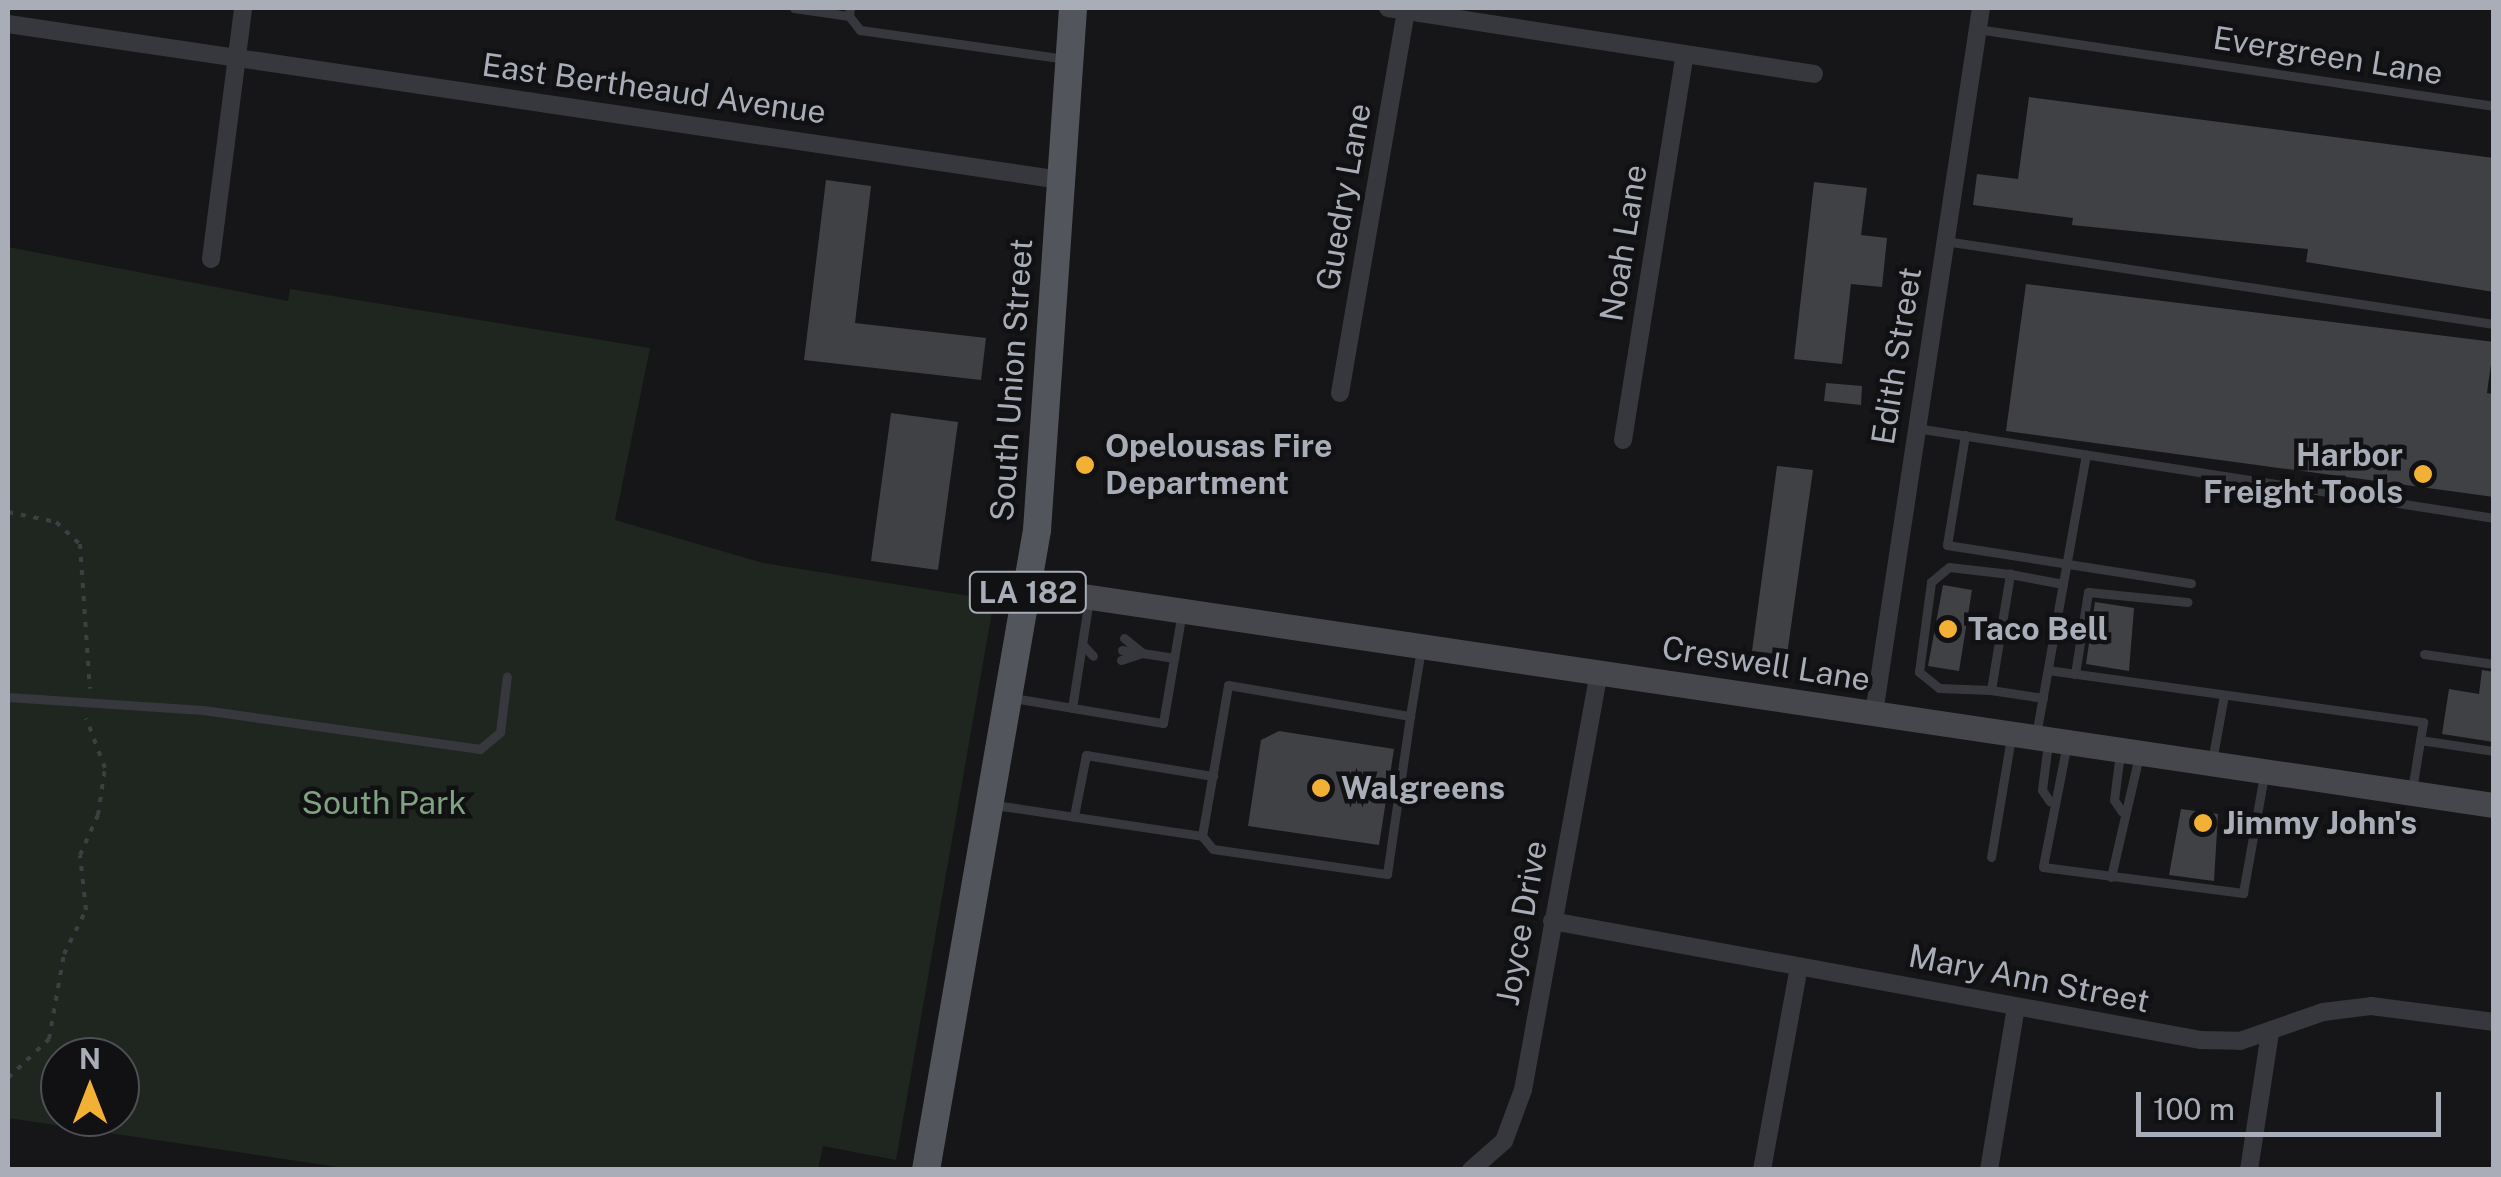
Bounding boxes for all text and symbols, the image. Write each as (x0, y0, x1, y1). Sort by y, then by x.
street label: Evergreen Lane (2210, 19, 2446, 93)
street label: East Bertheaud Avenue (480, 46, 828, 132)
street label: Guedry Lane (1309, 100, 1379, 294)
street label: Noah Lane (1593, 162, 1655, 324)
street label: South Union Street (983, 237, 1041, 523)
street label: Edith Street (1864, 265, 1930, 447)
place label: Opelousas Fire Department (1105, 428, 1333, 503)
place label: Harbor Freight Tools (2203, 437, 2403, 512)
marker: Opelousas Fire Department (1074, 454, 1096, 476)
marker: Harbor Freight Tools (2412, 463, 2434, 485)
road number: LA 182 (968, 567, 1088, 617)
place label: Taco Bell (1968, 610, 2108, 648)
marker: Taco Bell (1937, 618, 1959, 640)
street label: Creswell Lane (1659, 629, 1873, 699)
place label: Walgreens (1341, 769, 1505, 807)
marker: Walgreens (1310, 777, 1332, 799)
park label: South Park (302, 784, 466, 822)
place label: Jimmy John's (2223, 804, 2417, 842)
marker: Jimmy John's (2192, 812, 2214, 834)
street label: Joyce Drive (1489, 838, 1555, 1008)
street label: Mary Ann Street (1905, 937, 2153, 1021)
north arrow (40, 1037, 140, 1137)
text: N (79, 1042, 101, 1075)
scale bar (2141, 1072, 2446, 1134)
text: 100 m (2153, 1091, 2235, 1127)

